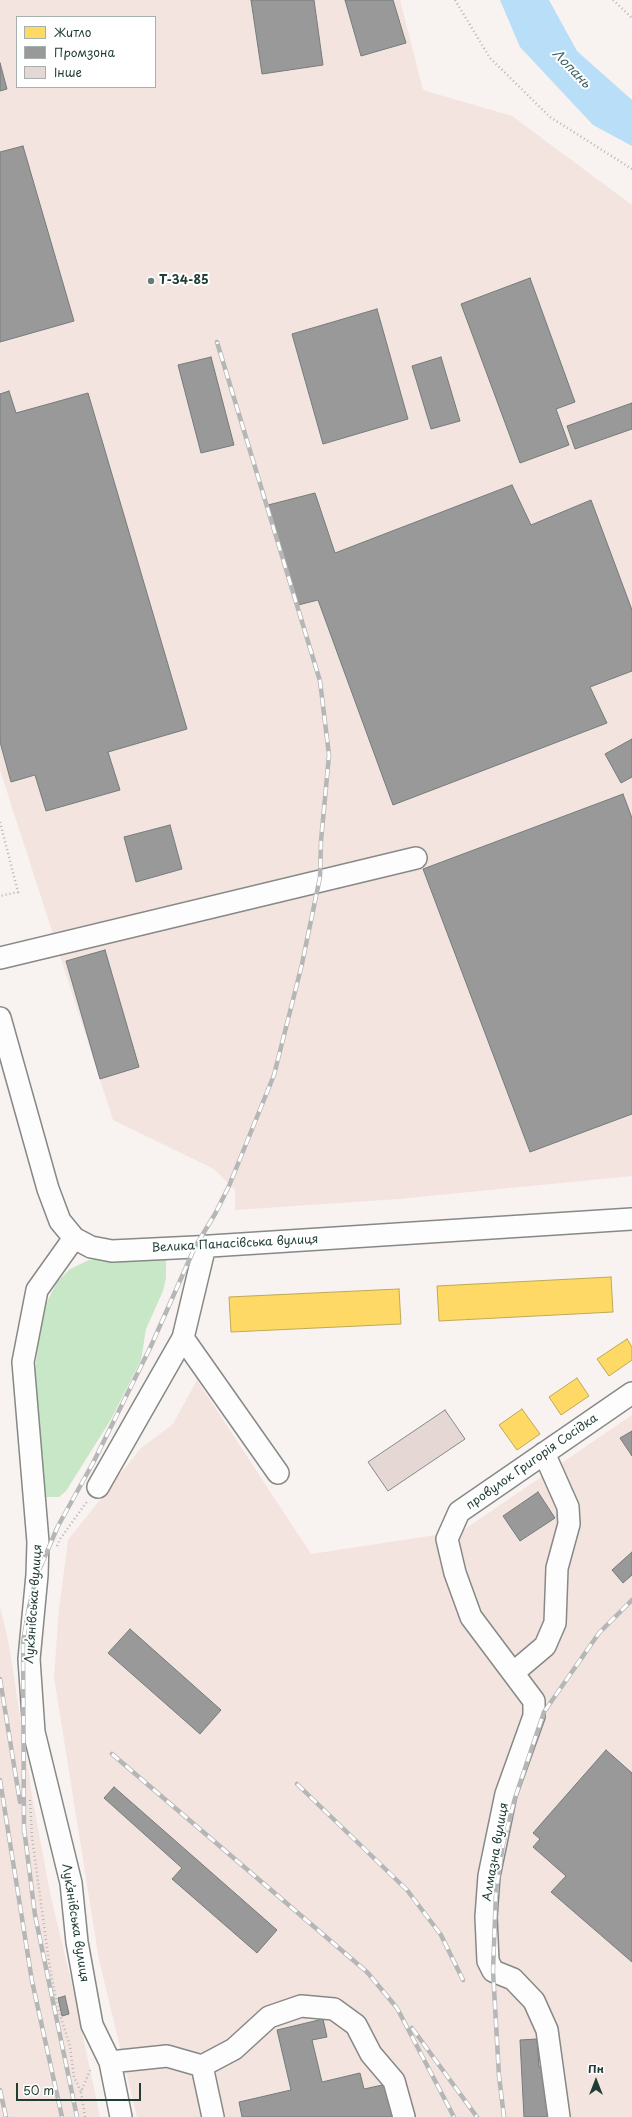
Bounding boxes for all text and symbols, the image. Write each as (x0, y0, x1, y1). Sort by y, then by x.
legend (16, 16, 156, 88)
text: Житло (54, 23, 91, 41)
text: Промзона (54, 43, 115, 61)
water label: Лопань (549, 46, 593, 92)
text: Інше (54, 63, 82, 81)
place label: Т-34-85 (159, 274, 209, 288)
marker: Т-34-85 (146, 276, 156, 286)
street label: Велика Панасівська вулиця (151, 1232, 319, 1256)
street label: провулок Григорія Сосідка (463, 1411, 601, 1513)
street label: Лук’янівська вулиця (23, 1544, 45, 1664)
street label: Алмазна вулиця (480, 1802, 512, 1902)
street label: Лук’янівська вулиця (59, 1863, 91, 1983)
text: Пн (588, 2060, 604, 2077)
north arrow (576, 2061, 616, 2101)
scale bar (18, 2075, 143, 2101)
text: 50 m (23, 2081, 54, 2099)

